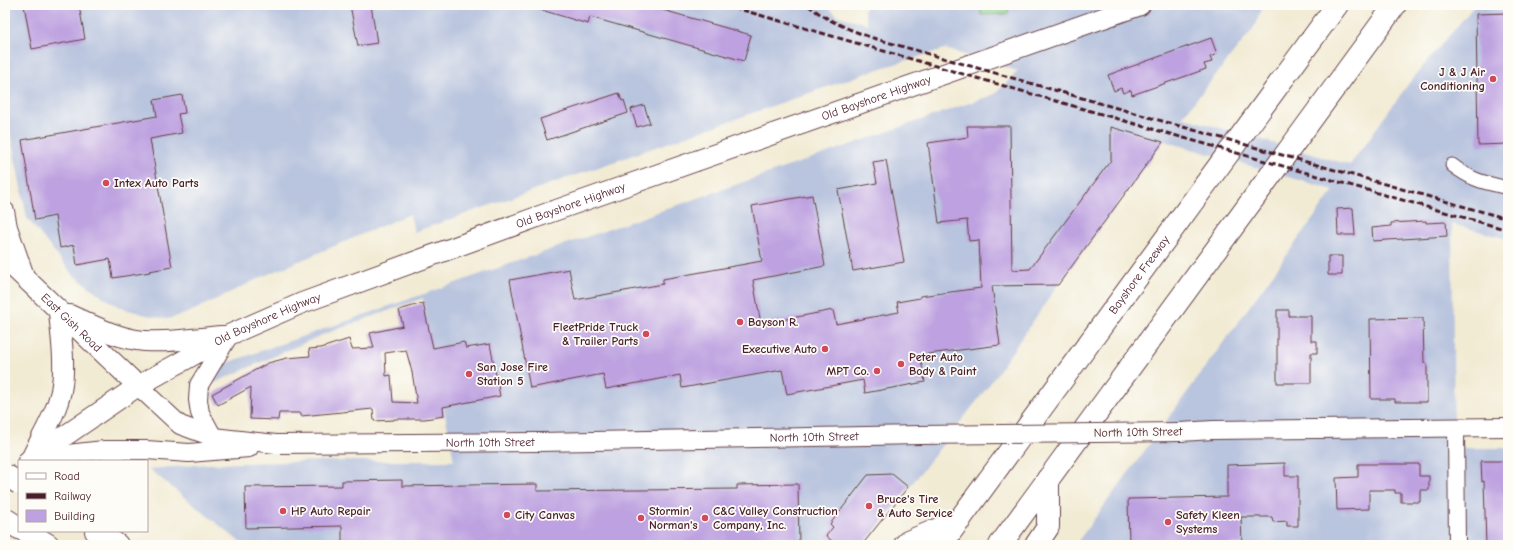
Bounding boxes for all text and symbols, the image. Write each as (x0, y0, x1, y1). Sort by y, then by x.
place label: J & J Air Conditioning (1420, 65, 1485, 93)
street label: Old Bayshore Highway (820, 72, 933, 123)
marker: J & J Air Conditioning (1488, 74, 1498, 84)
place label: Intex Auto Parts (114, 176, 199, 190)
marker: Intex Auto Parts (101, 178, 111, 188)
street label: Old Bayshore Highway (514, 179, 628, 231)
street label: Bayshore Freeway (1106, 233, 1173, 317)
street label: East Gish Road (38, 290, 105, 355)
street label: Old Bayshore Highway (212, 290, 323, 349)
place label: Bayson R. (748, 315, 798, 329)
marker: Bayson R. (735, 317, 745, 327)
place label: FleetPride Truck & Trailer Parts (553, 320, 638, 348)
marker: FleetPride Truck & Trailer Parts (641, 329, 651, 339)
place label: Executive Auto (742, 342, 817, 356)
marker: Executive Auto (820, 344, 830, 354)
place label: Peter Auto Body & Paint (909, 350, 978, 378)
marker: Peter Auto Body & Paint (896, 359, 906, 369)
place label: San Jose Fire Station 5 (477, 360, 548, 388)
place label: MPT Co. (827, 364, 869, 378)
marker: MPT Co. (872, 366, 882, 376)
marker: San Jose Fire Station 5 (464, 369, 474, 379)
street label: North 10th Street (1093, 424, 1183, 440)
street label: North 10th Street (770, 429, 859, 445)
street label: North 10th Street (446, 435, 535, 450)
legend (18, 460, 148, 532)
text: Road (54, 469, 80, 483)
text: Railway (54, 489, 92, 503)
place label: Bruce's Tire & Auto Service (877, 492, 953, 520)
marker: Bruce's Tire & Auto Service (864, 501, 874, 511)
place label: HP Auto Repair (291, 504, 371, 518)
place label: Stormin' Norman's (649, 504, 698, 532)
place label: C&C Valley Construction Company, Inc. (713, 504, 838, 532)
marker: HP Auto Repair (278, 506, 288, 516)
place label: City Canvas (515, 508, 575, 522)
place label: Safety Kleen Systems (1176, 508, 1240, 536)
text: Building (54, 509, 95, 523)
marker: City Canvas (502, 510, 512, 520)
marker: Stormin' Norman's (636, 513, 646, 523)
marker: C&C Valley Construction Company, Inc. (700, 513, 710, 523)
marker: Safety Kleen Systems (1163, 517, 1173, 527)

